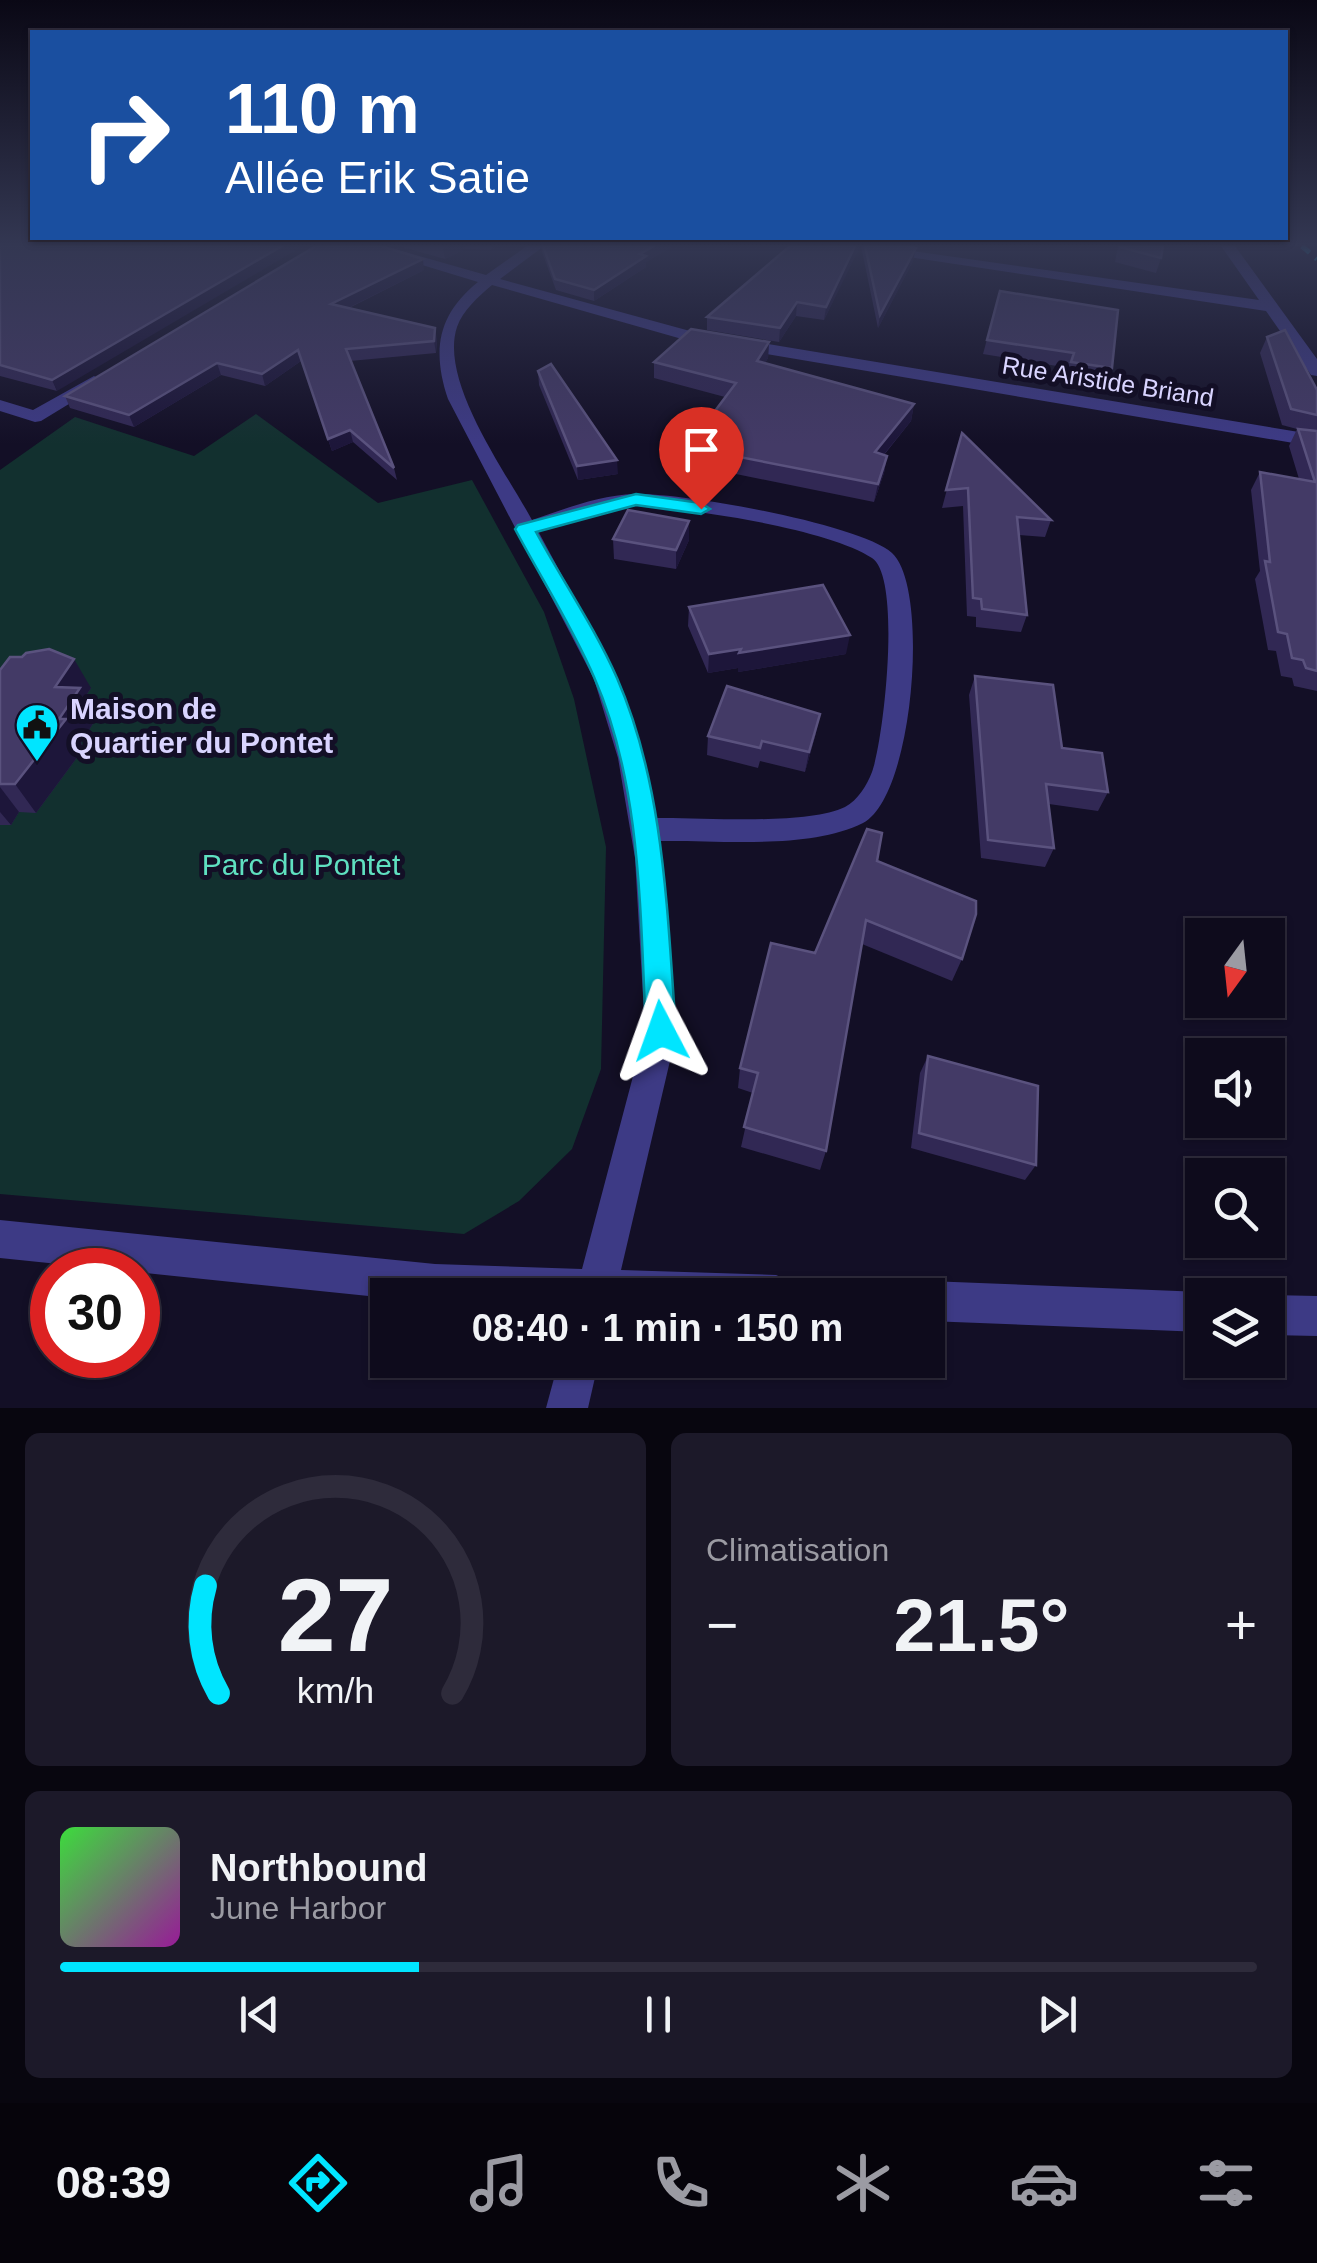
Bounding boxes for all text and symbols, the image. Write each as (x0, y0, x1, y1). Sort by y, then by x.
icon: right (60, 70, 190, 200)
text: 110 m (225, 70, 420, 148)
text: Allée Erik Satie (225, 152, 530, 203)
street label: Rue Aristide Briand (1000, 350, 1216, 412)
pin (659, 407, 744, 510)
icon: arrive (674, 422, 729, 477)
place label: Maison de Quartier du Pontet (70, 692, 333, 759)
public building icon: Maison de Quartier du Pontet (14, 702, 60, 763)
park label: Parc du Pontet (202, 848, 401, 881)
north arrow (1185, 918, 1285, 1018)
map controls (1185, 918, 1285, 1378)
position arrow (609, 979, 713, 1083)
button: sound (1185, 1038, 1285, 1138)
button: search (1185, 1158, 1285, 1258)
speed limit sign: 30 (30, 1248, 160, 1378)
button: layers (1185, 1278, 1285, 1378)
text: 08:40 · 1 min · 150 m (472, 1307, 843, 1349)
text: Climatisation (706, 1532, 889, 1568)
text: 27 (278, 1557, 393, 1673)
text: 21.5° (894, 1583, 1069, 1667)
text: − (706, 1594, 738, 1656)
text: + (1225, 1594, 1257, 1656)
text: km/h (297, 1671, 374, 1711)
text: Northbound (210, 1847, 427, 1889)
text: June Harbor (210, 1890, 386, 1926)
icon: previous (232, 1987, 287, 2042)
icon: pause (631, 1987, 686, 2042)
icon: next (1030, 1987, 1085, 2042)
icon: directions (283, 2148, 353, 2218)
icon: music (464, 2148, 534, 2218)
icon: phone (646, 2148, 716, 2218)
icon: climate (828, 2148, 898, 2218)
icon: car (1009, 2148, 1079, 2218)
icon: filters (1191, 2148, 1261, 2218)
text: 08:39 (56, 2157, 171, 2208)

